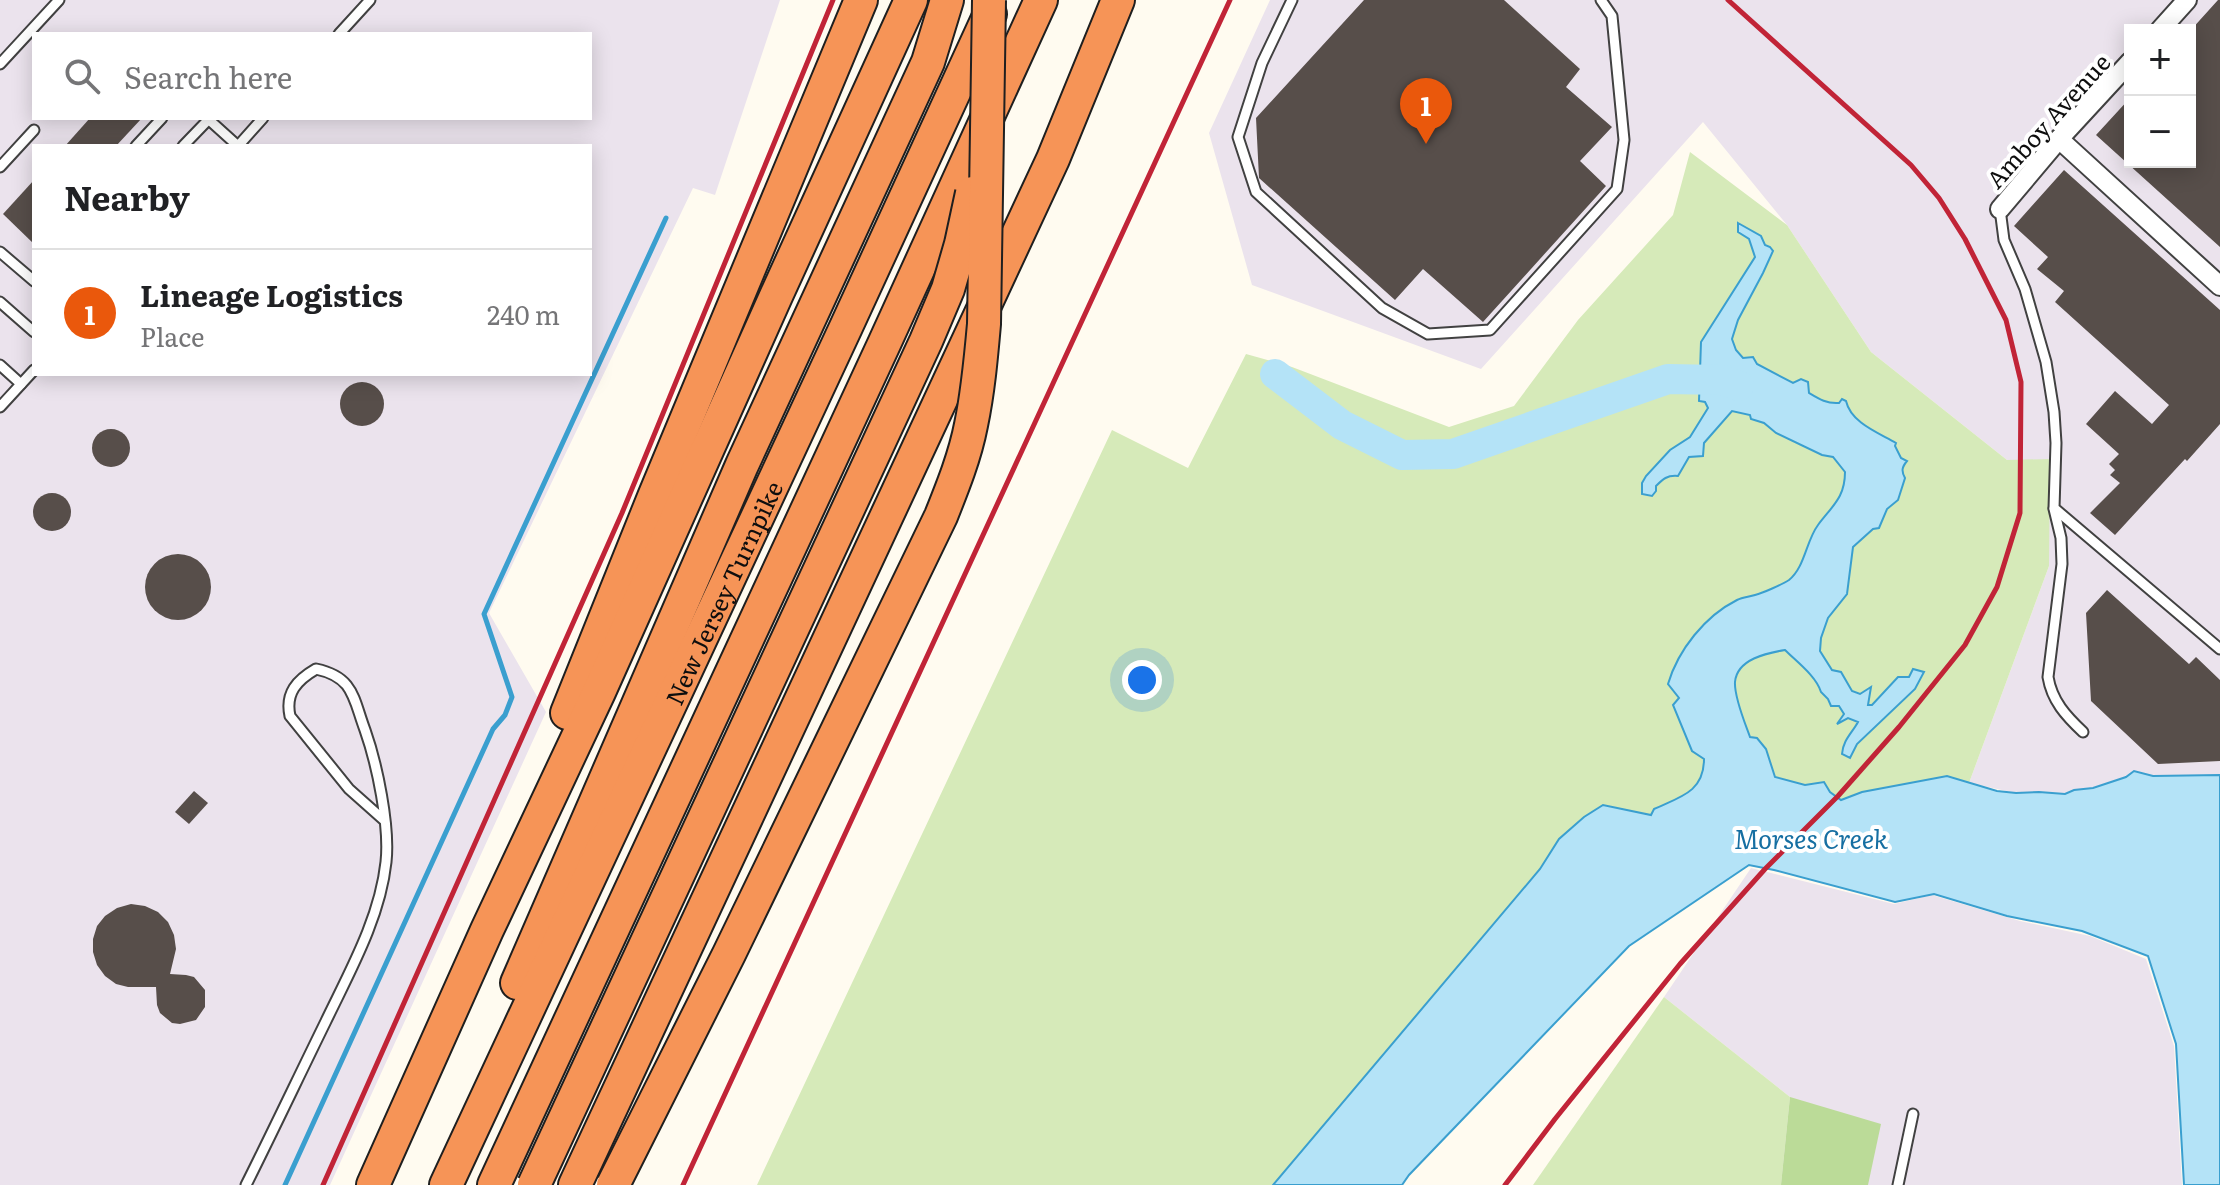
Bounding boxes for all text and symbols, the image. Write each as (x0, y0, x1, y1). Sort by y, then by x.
map controls (2124, 24, 2196, 168)
button: + (2124, 24, 2196, 96)
search box (32, 32, 592, 120)
street label: Amboy Avenue (1977, 45, 2117, 195)
icon: search (60, 54, 104, 98)
text: Search here (124, 54, 292, 98)
pin: 1 (1400, 78, 1452, 144)
button: − (2124, 96, 2196, 168)
text: Nearby (64, 171, 190, 221)
text: Lineage Logistics (140, 272, 403, 316)
text: 1 (85, 294, 95, 333)
text: 240 m (487, 294, 560, 333)
text: Place (140, 316, 205, 355)
street label: New Jersey Turnpike (655, 475, 790, 710)
your location (1122, 660, 1162, 700)
water label: Morses Creek (1734, 818, 1889, 857)

